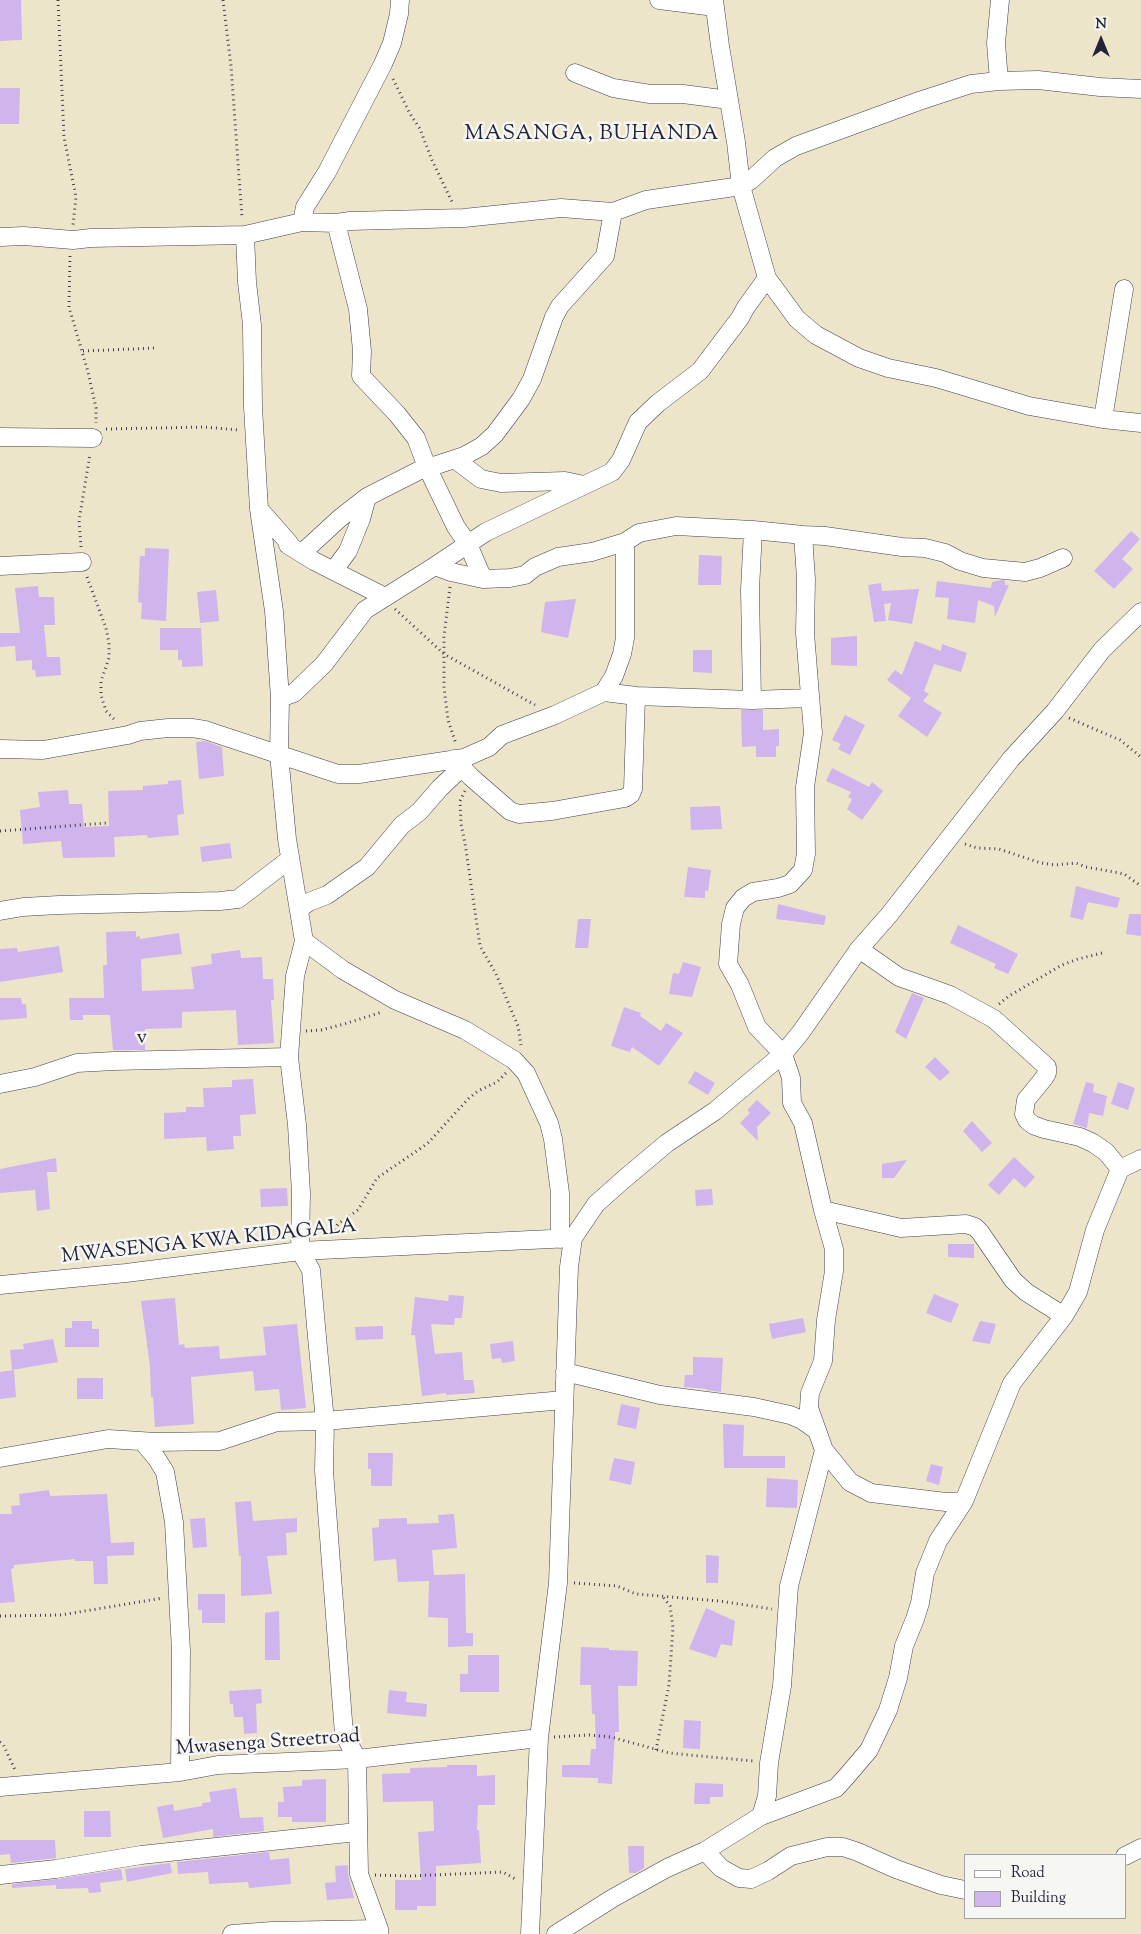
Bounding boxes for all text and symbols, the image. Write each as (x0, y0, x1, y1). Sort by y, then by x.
north arrow (1076, 15, 1126, 65)
text: N (1095, 15, 1107, 35)
district label: MASANGA, BUHANDA (462, 122, 722, 148)
street label: v (137, 1027, 147, 1051)
street label: MWASENGA KWA KIDAGALA (60, 1216, 358, 1270)
street label: Mwasenga Streetroad (175, 1726, 361, 1762)
legend (964, 1854, 1126, 1919)
text: Road (1011, 1863, 1045, 1884)
text: Building (1011, 1888, 1066, 1909)

